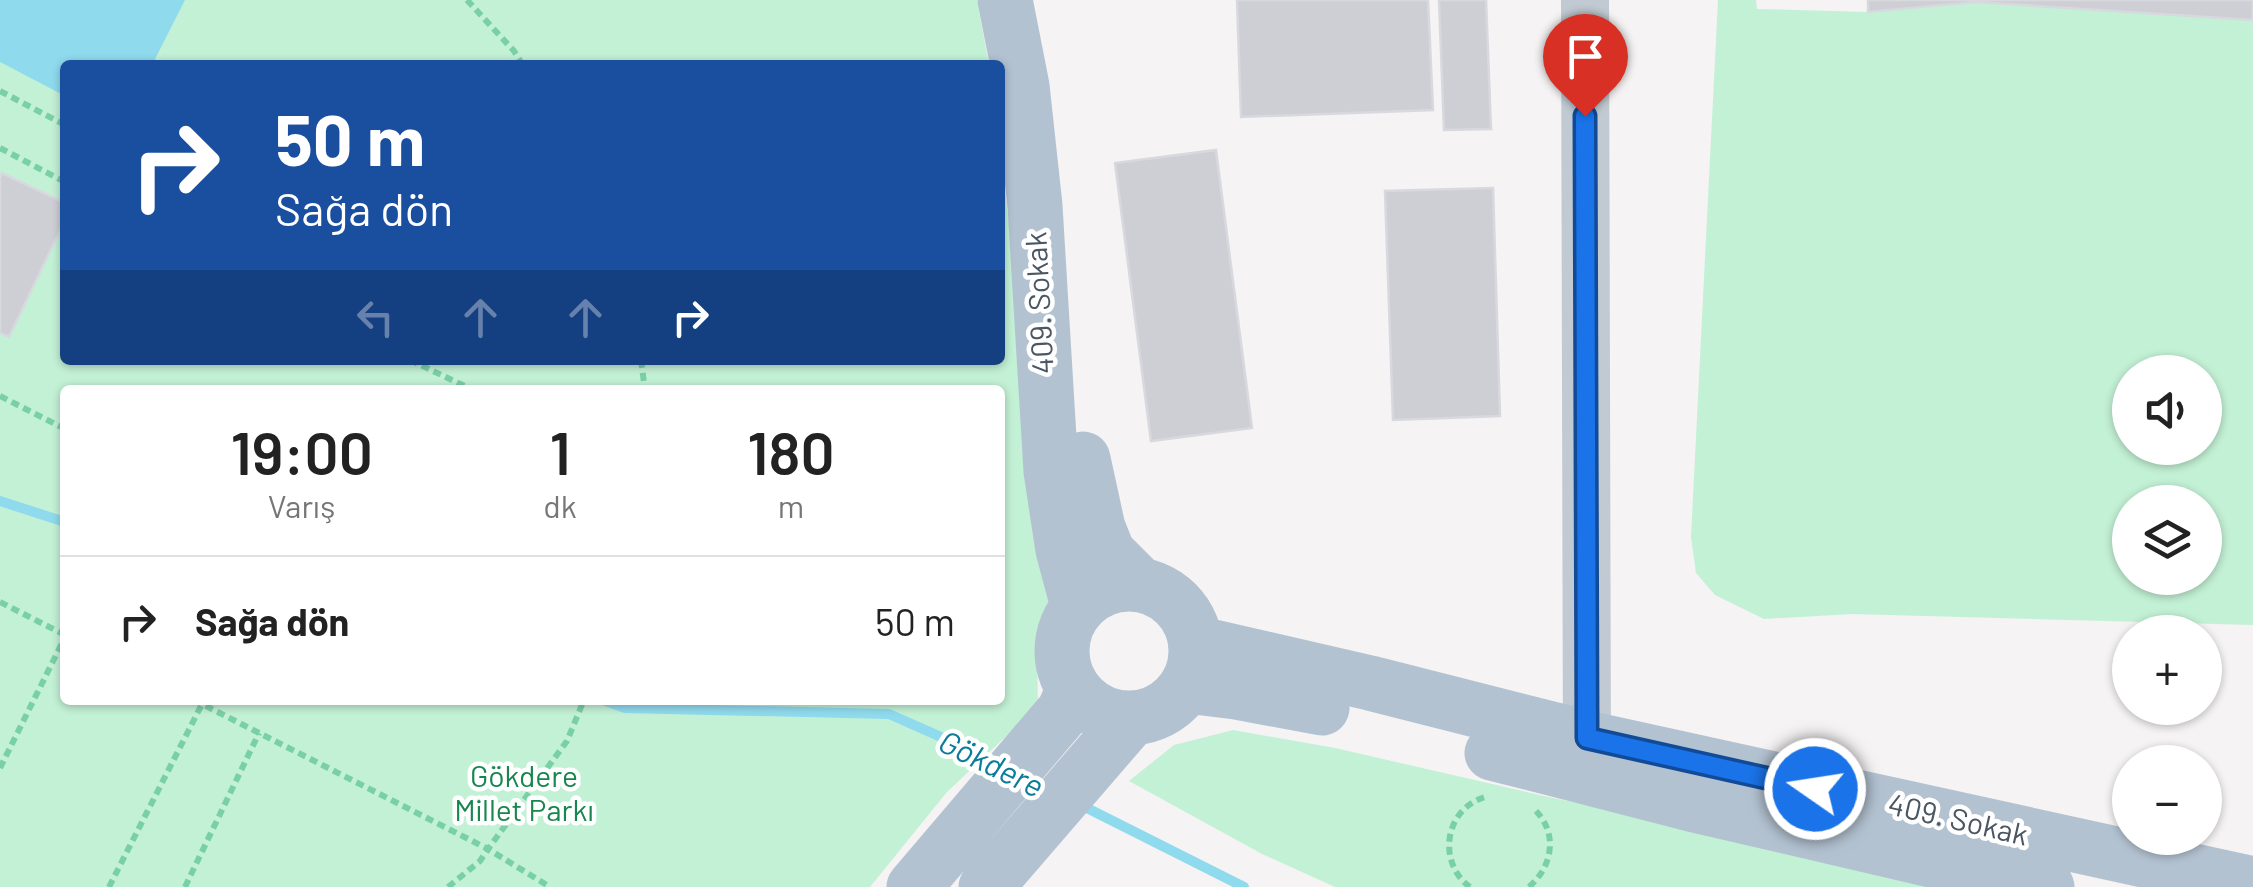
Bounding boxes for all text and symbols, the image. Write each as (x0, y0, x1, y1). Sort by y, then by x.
pin (1543, 14, 1628, 117)
icon: arrive (1558, 29, 1613, 84)
text: 50 m (275, 96, 425, 180)
icon: right (110, 100, 240, 230)
text: Sağa dön (275, 181, 453, 235)
street label: 409. Sokak (1016, 231, 1060, 375)
icon: left (348, 290, 403, 345)
icon: ahead (453, 290, 508, 345)
icon: ahead (558, 290, 613, 345)
icon: right (663, 290, 718, 345)
map controls (2112, 355, 2222, 855)
button: sound (2112, 355, 2222, 465)
text: 19:00 (230, 415, 373, 487)
text: 1 (549, 415, 571, 487)
text: 180 (747, 415, 834, 487)
button: layers (2112, 485, 2222, 595)
text: Varış (268, 486, 335, 524)
text: dk (543, 486, 577, 524)
text: m (778, 486, 804, 524)
icon: right (110, 594, 165, 649)
text: Sağa dön (195, 598, 349, 644)
text: 50 m (875, 598, 955, 644)
button: + (2112, 615, 2222, 725)
water label: Gökdere (933, 721, 1050, 804)
position arrow (1763, 737, 1867, 841)
button: − (2112, 745, 2222, 855)
park label: Gökdere Millet Parkı (454, 757, 594, 827)
street label: 409. Sokak (1885, 784, 2032, 852)

